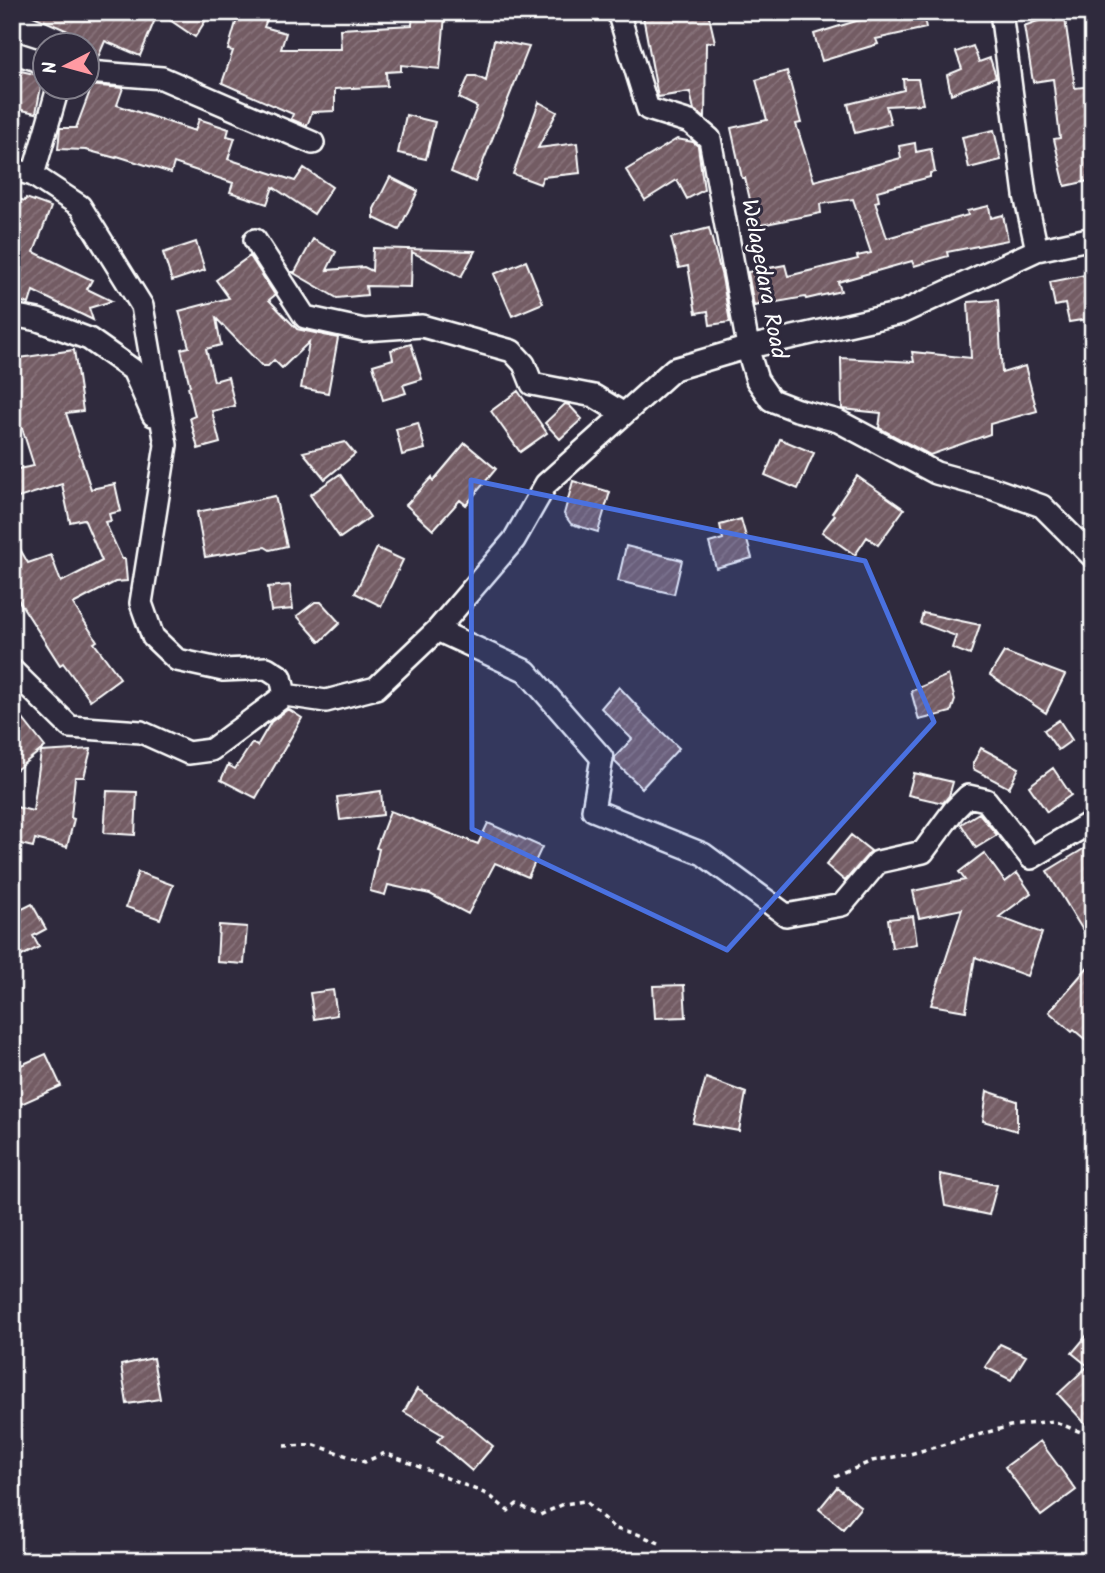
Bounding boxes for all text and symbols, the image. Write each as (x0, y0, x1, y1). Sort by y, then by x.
north arrow (32, 32, 102, 102)
text: N (36, 60, 67, 75)
street label: Welagedara Road (730, 196, 796, 362)

